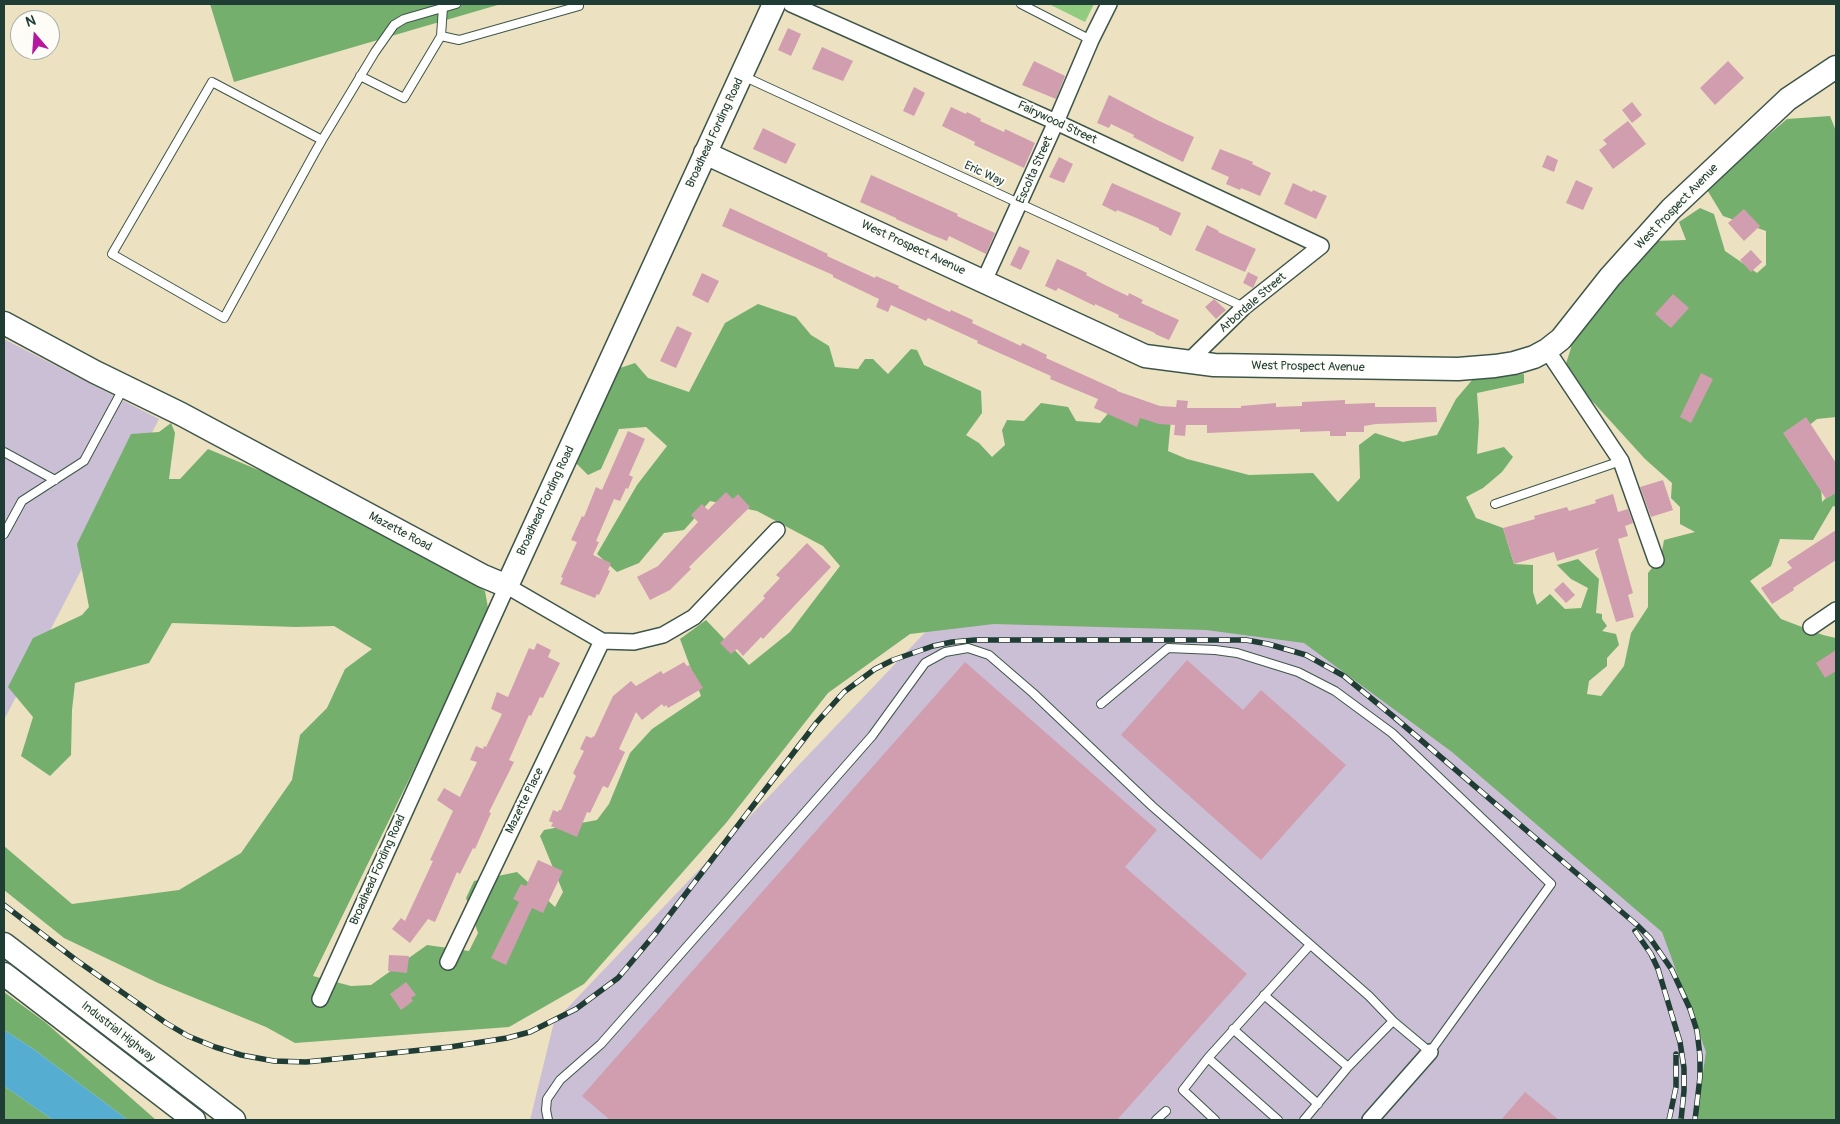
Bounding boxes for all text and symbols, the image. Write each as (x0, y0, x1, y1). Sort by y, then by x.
north arrow (10, 10, 60, 60)
text: N (23, 12, 38, 31)
street label: Broadhead Fording Road (683, 76, 747, 190)
street label: Fairywood Street (1015, 98, 1099, 148)
street label: Escolta Street (1014, 134, 1056, 206)
street label: Eric Way (962, 159, 1006, 189)
street label: West Prospect Avenue (1633, 161, 1721, 253)
street label: West Prospect Avenue (859, 218, 967, 278)
street label: Arbordale Street (1217, 270, 1289, 336)
street label: West Prospect Avenue (1251, 359, 1365, 375)
street label: Broadhead Fording Road (514, 444, 578, 558)
street label: Mazette Road (366, 509, 434, 555)
street label: Mazette Place (503, 766, 547, 836)
street label: Broadhead Fording Road (347, 812, 409, 928)
street label: Industrial Highway (78, 999, 158, 1065)

